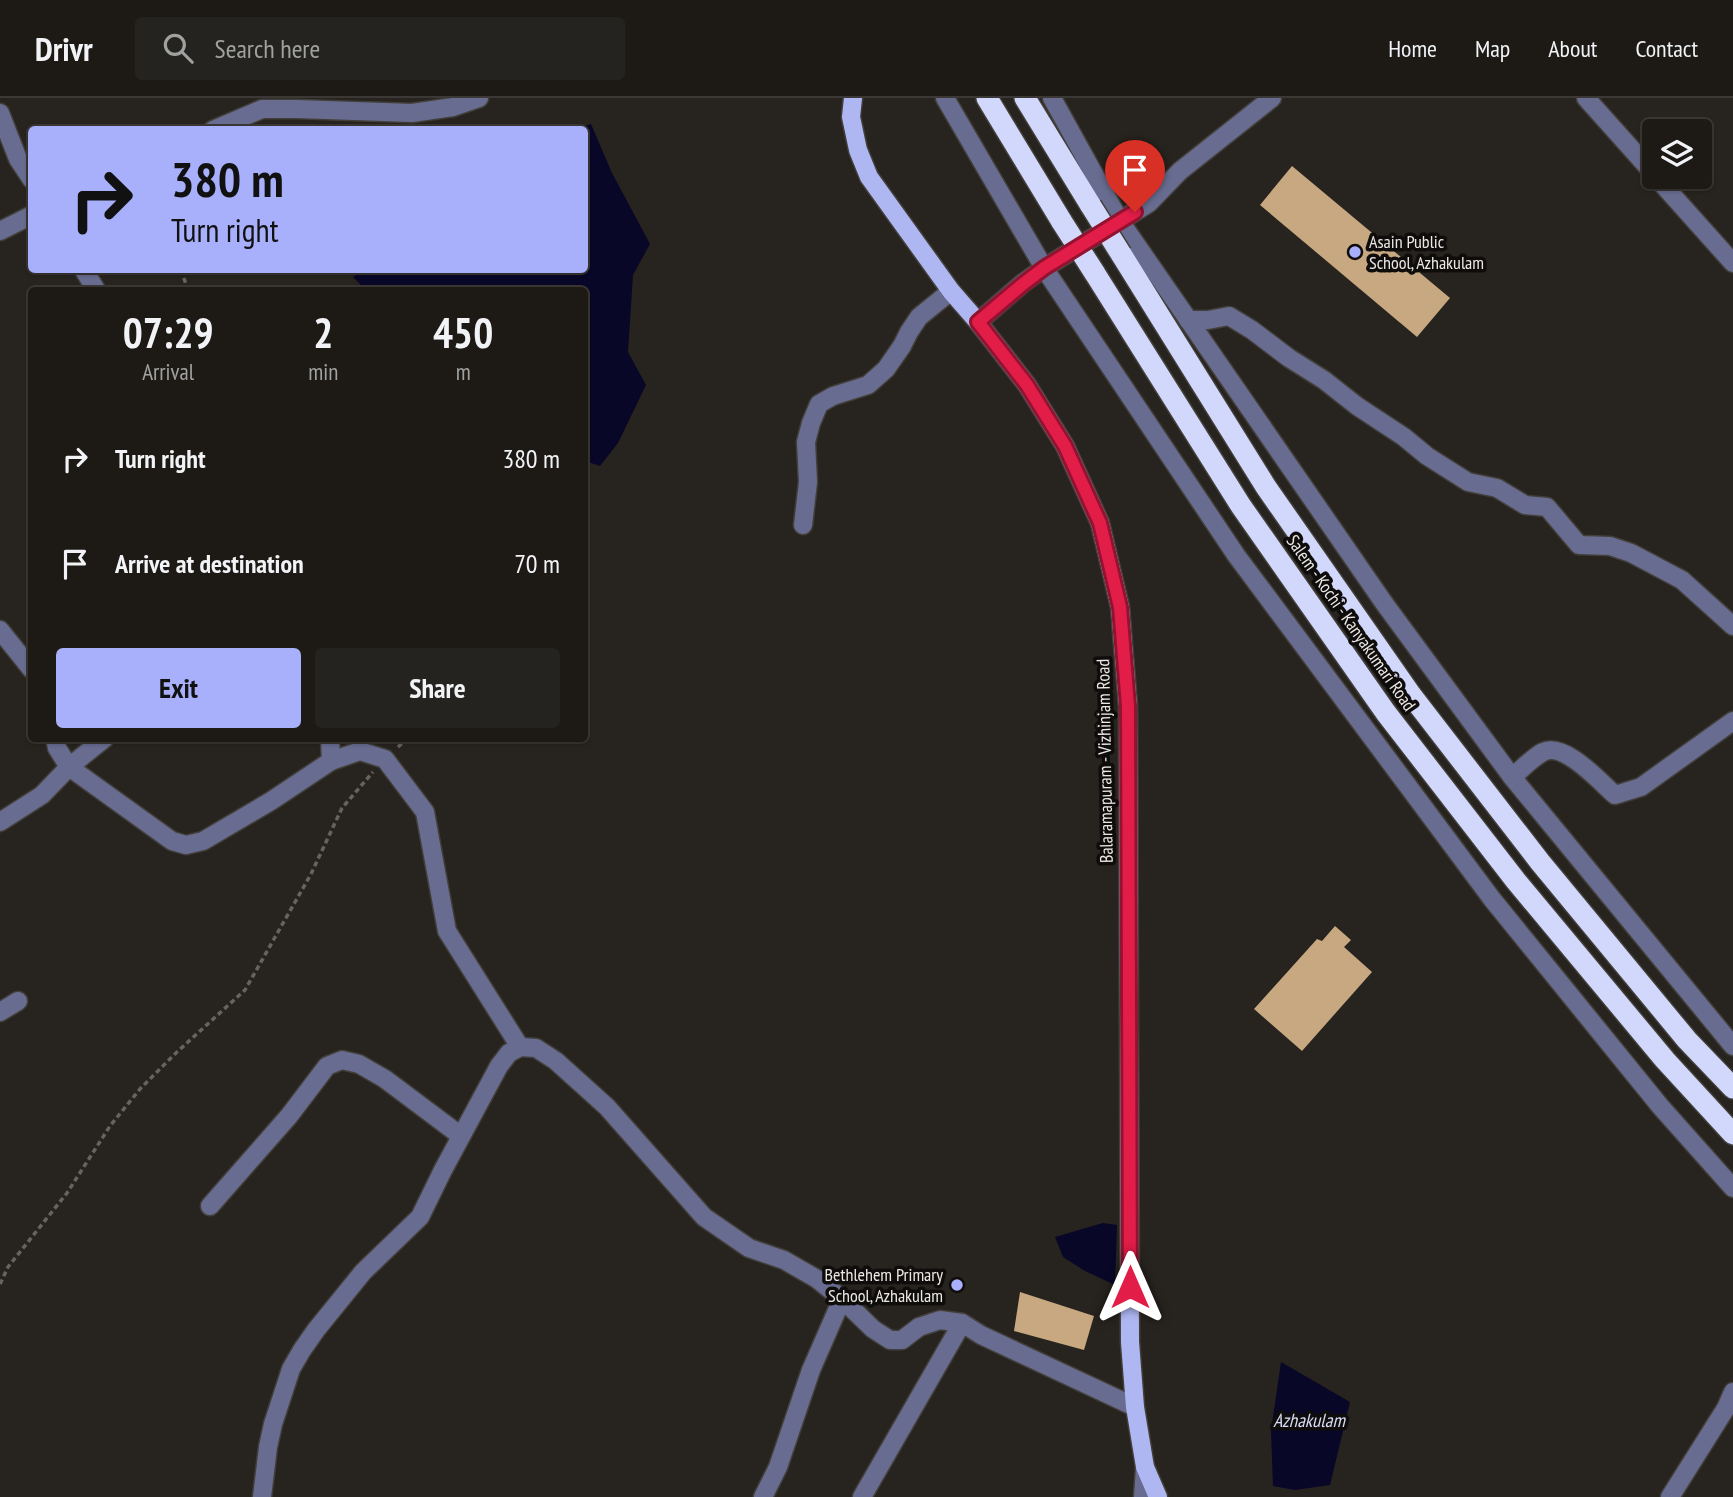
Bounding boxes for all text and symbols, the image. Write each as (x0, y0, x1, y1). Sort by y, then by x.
search box (135, 17, 625, 80)
text: Drivr (35, 27, 93, 70)
icon: search (159, 29, 197, 67)
text: Search here (215, 32, 320, 65)
text: Home (1388, 33, 1437, 64)
text: Map (1475, 33, 1510, 64)
text: About (1548, 33, 1597, 64)
text: Contact (1635, 33, 1698, 64)
map controls (1642, 119, 1712, 189)
button: layers (1642, 119, 1712, 189)
pin (1105, 140, 1165, 212)
text: 380 m (171, 147, 284, 211)
icon: arrive (1116, 151, 1154, 189)
icon: right (56, 154, 147, 245)
text: Turn right (171, 209, 279, 251)
place label: Asain Public School, Azhakulam (1369, 230, 1484, 274)
marker: Asain Public School, Azhakulam (1347, 244, 1363, 260)
text: 07:29 (123, 305, 214, 360)
text: 2 (313, 305, 333, 360)
text: 450 (433, 305, 493, 360)
text: Arrival (142, 357, 194, 386)
text: min (308, 357, 338, 386)
text: m (456, 357, 471, 386)
icon: right (56, 440, 94, 478)
text: Turn right (115, 442, 206, 475)
text: 380 m (502, 442, 560, 475)
street label: Salem - Kochi - Kanyakumari Road (1282, 530, 1421, 715)
icon: arrive (56, 545, 94, 583)
text: Arrive at destination (115, 547, 304, 580)
text: 70 m (514, 547, 560, 580)
button: Exit (56, 648, 301, 728)
button: Share (315, 648, 560, 728)
street label: Balaramapuram - Vizhinjam Road (1091, 659, 1118, 863)
position arrow (1093, 1250, 1167, 1324)
place label: Bethlehem Primary School, Azhakulam (825, 1263, 943, 1307)
marker: Bethlehem Primary School, Azhakulam (949, 1277, 965, 1293)
water label: Azhakulam (1273, 1408, 1346, 1432)

